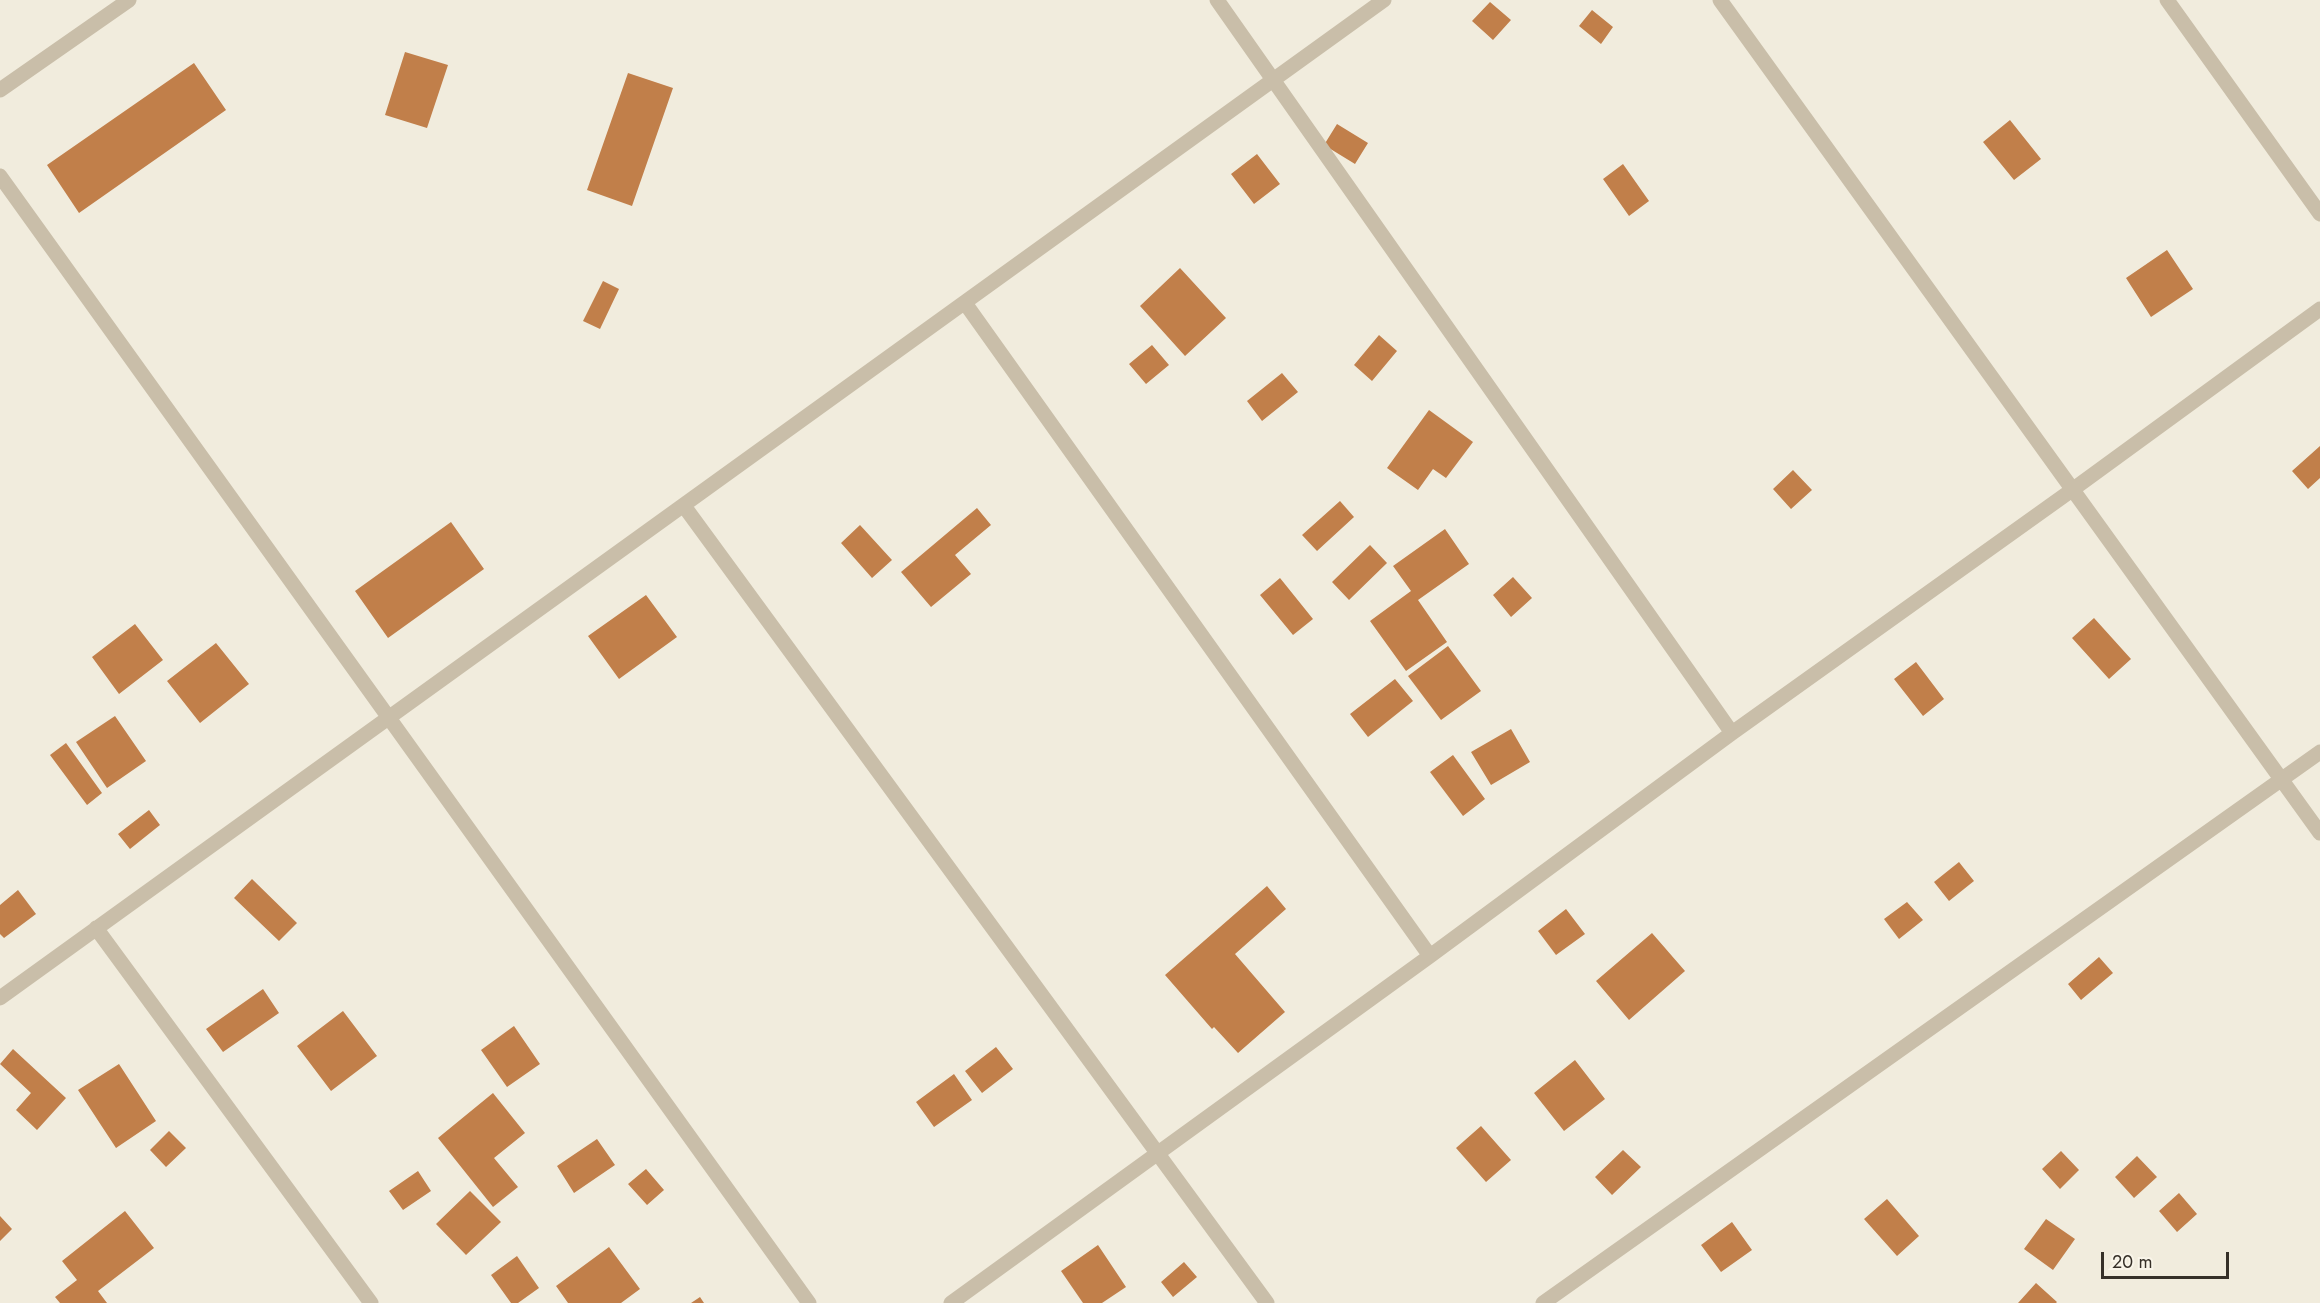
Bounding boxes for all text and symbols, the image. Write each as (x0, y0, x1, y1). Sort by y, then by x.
scale bar (2104, 1240, 2232, 1278)
text: 20 m (2112, 1249, 2152, 1275)

